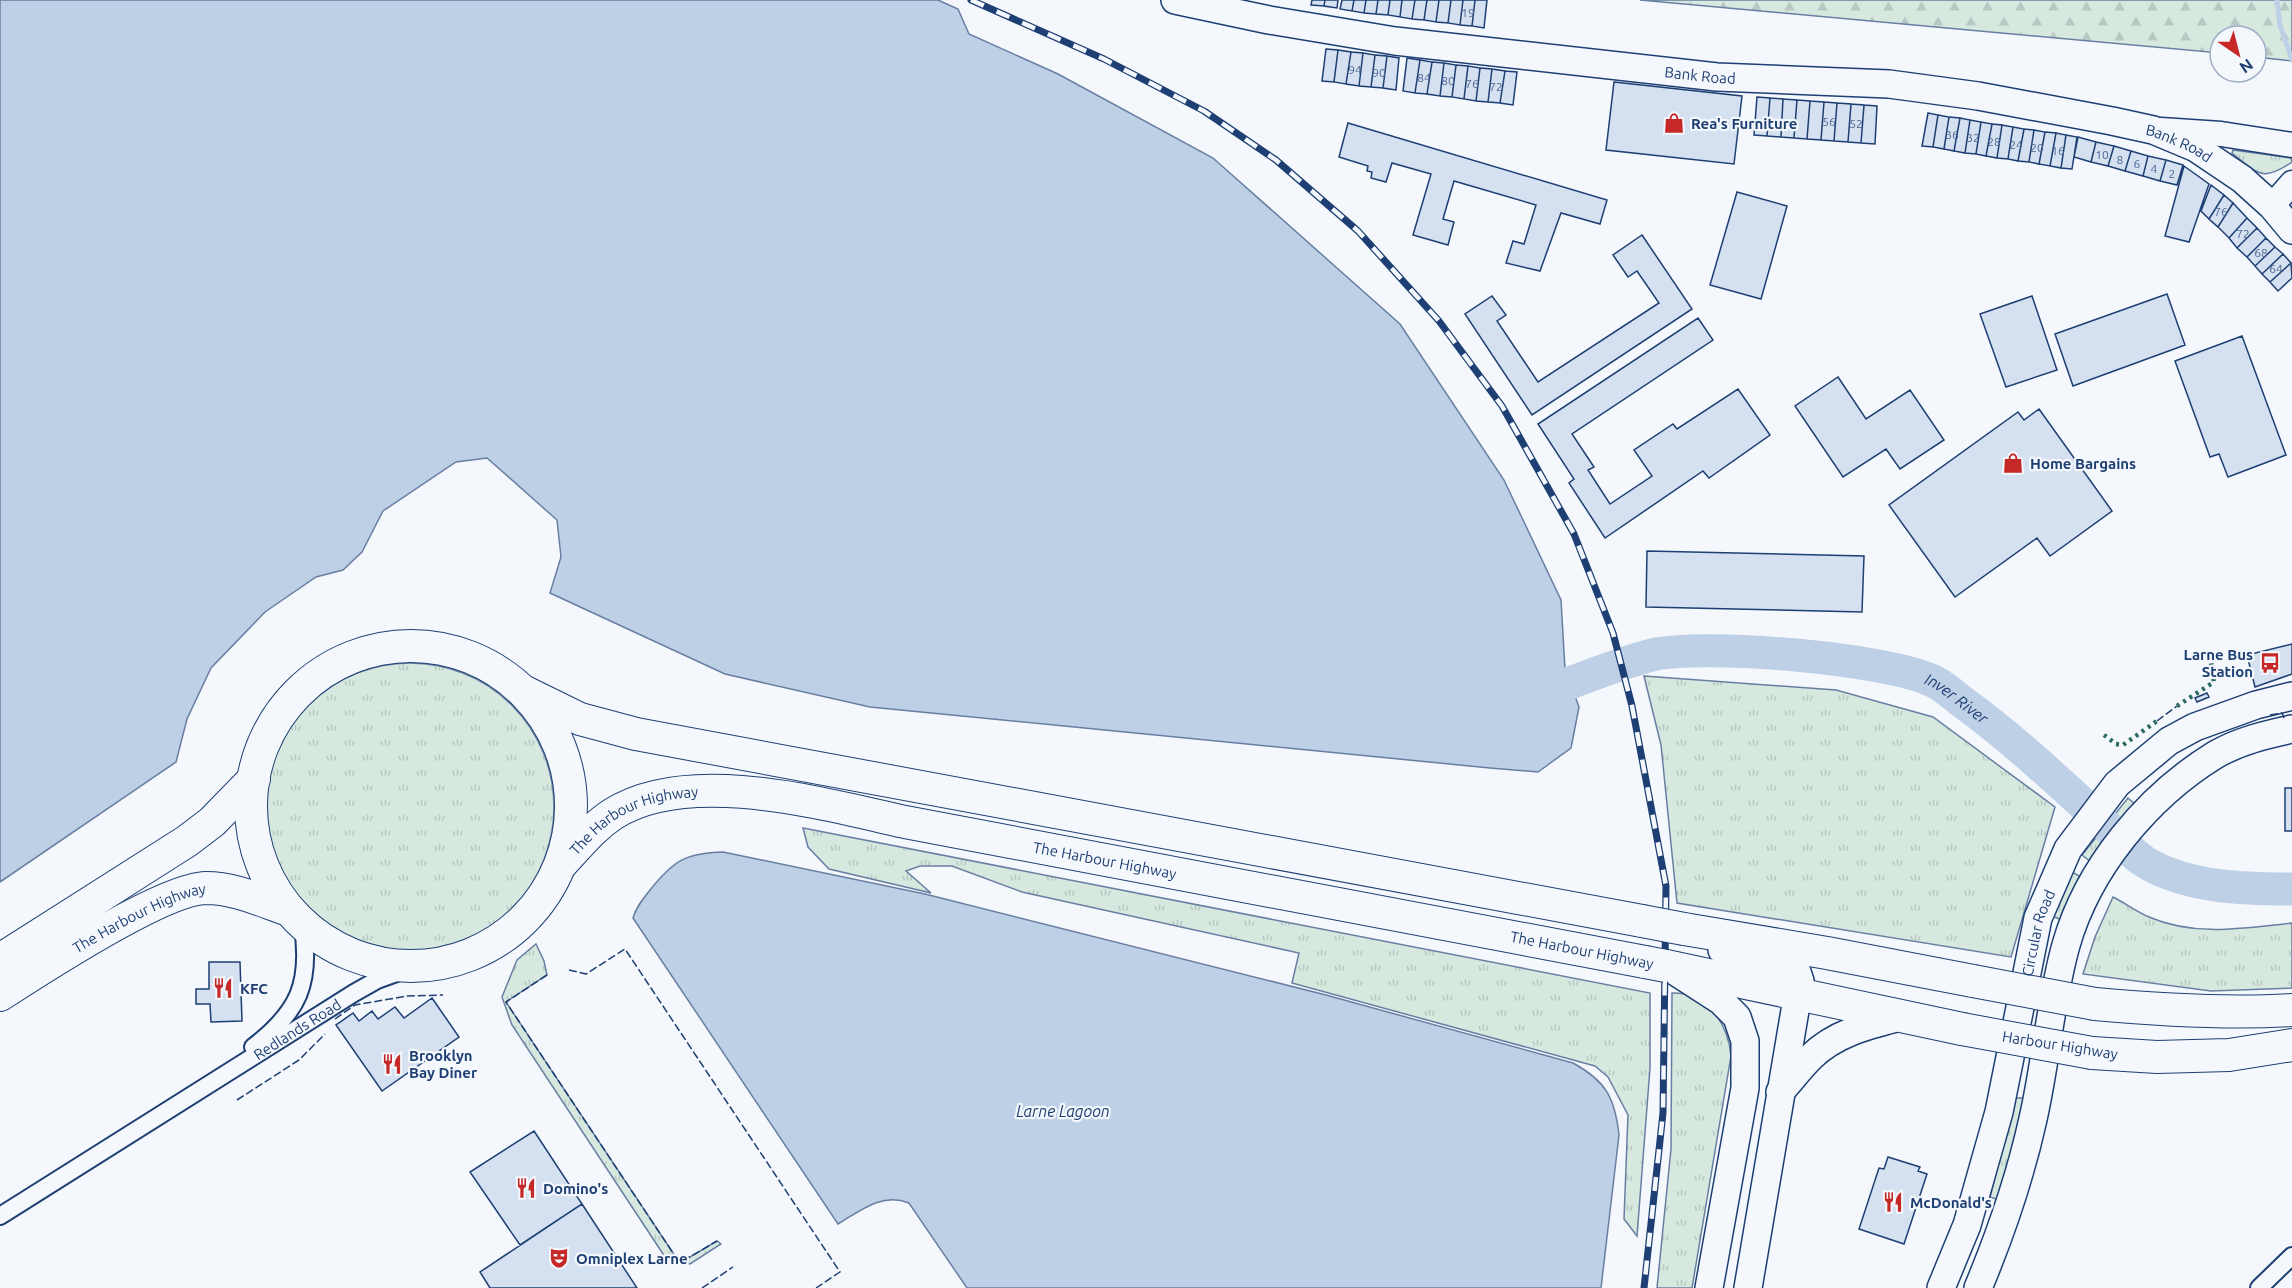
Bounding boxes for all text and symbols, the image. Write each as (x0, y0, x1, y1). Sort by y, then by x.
house number: 19 (1461, 6, 1475, 19)
north arrow (2208, 24, 2268, 84)
text: N (2237, 55, 2257, 77)
house number: 94 (1348, 63, 1362, 76)
street label: Bank Road (1664, 63, 1736, 86)
house number: 90 (1372, 66, 1386, 79)
house number: 84 (1417, 71, 1431, 84)
house number: 80 (1441, 74, 1455, 87)
house number: 76 (1465, 77, 1479, 90)
house number: 72 (1489, 80, 1503, 93)
shop icon: Rea's Furniture (1662, 111, 1686, 135)
place label: Rea's Furniture (1691, 115, 1797, 132)
house number: 56 (1822, 115, 1836, 128)
house number: 52 (1849, 117, 1863, 130)
street label: Bank Road (2145, 120, 2216, 165)
house number: 36 (1945, 128, 1959, 141)
house number: 32 (1966, 131, 1980, 144)
house number: 28 (1987, 135, 2001, 148)
house number: 24 (2009, 138, 2023, 151)
house number: 20 (2030, 141, 2044, 154)
house number: 16 (2051, 144, 2065, 157)
house number: 10 (2095, 148, 2109, 161)
house number: 8 (2117, 153, 2124, 166)
house number: 6 (2134, 157, 2141, 170)
house number: 4 (2151, 162, 2158, 175)
house number: 2 (2169, 167, 2175, 180)
house number: 76 (2214, 205, 2228, 218)
house number: 72 (2236, 227, 2250, 240)
house number: 68 (2254, 246, 2268, 259)
house number: 64 (2269, 262, 2283, 275)
shop icon: Home Bargains (2001, 451, 2025, 475)
place label: Home Bargains (2030, 455, 2136, 472)
place label: Larne Bus Station (2184, 646, 2253, 680)
bus stop icon: Larne Bus Station (2258, 651, 2282, 675)
water label: Inver River (1922, 670, 1992, 728)
street label: The Harbour Highway (566, 782, 699, 858)
street label: The Harbour Highway (1032, 838, 1178, 882)
street label: The Harbour Highway (69, 879, 207, 956)
street label: Circular Road (2018, 887, 2058, 978)
street label: The Harbour Highway (1509, 928, 1655, 972)
restaurant icon: KFC (211, 976, 235, 1000)
place label: KFC (240, 980, 268, 997)
street label: Redlands Road (250, 995, 344, 1063)
street label: Harbour Highway (2001, 1027, 2119, 1063)
place label: Brooklyn Bay Diner (409, 1047, 478, 1081)
restaurant icon: Brooklyn Bay Diner (380, 1052, 404, 1076)
water label: Larne Lagoon (1016, 1102, 1110, 1120)
restaurant icon: Domino's (514, 1176, 538, 1200)
place label: Domino's (543, 1180, 608, 1197)
restaurant icon: McDonald's (1881, 1190, 1905, 1214)
place label: McDonald's (1910, 1194, 1992, 1211)
theatre icon: Omniplex Larne (547, 1246, 571, 1270)
place label: Omniplex Larne (576, 1250, 688, 1267)

